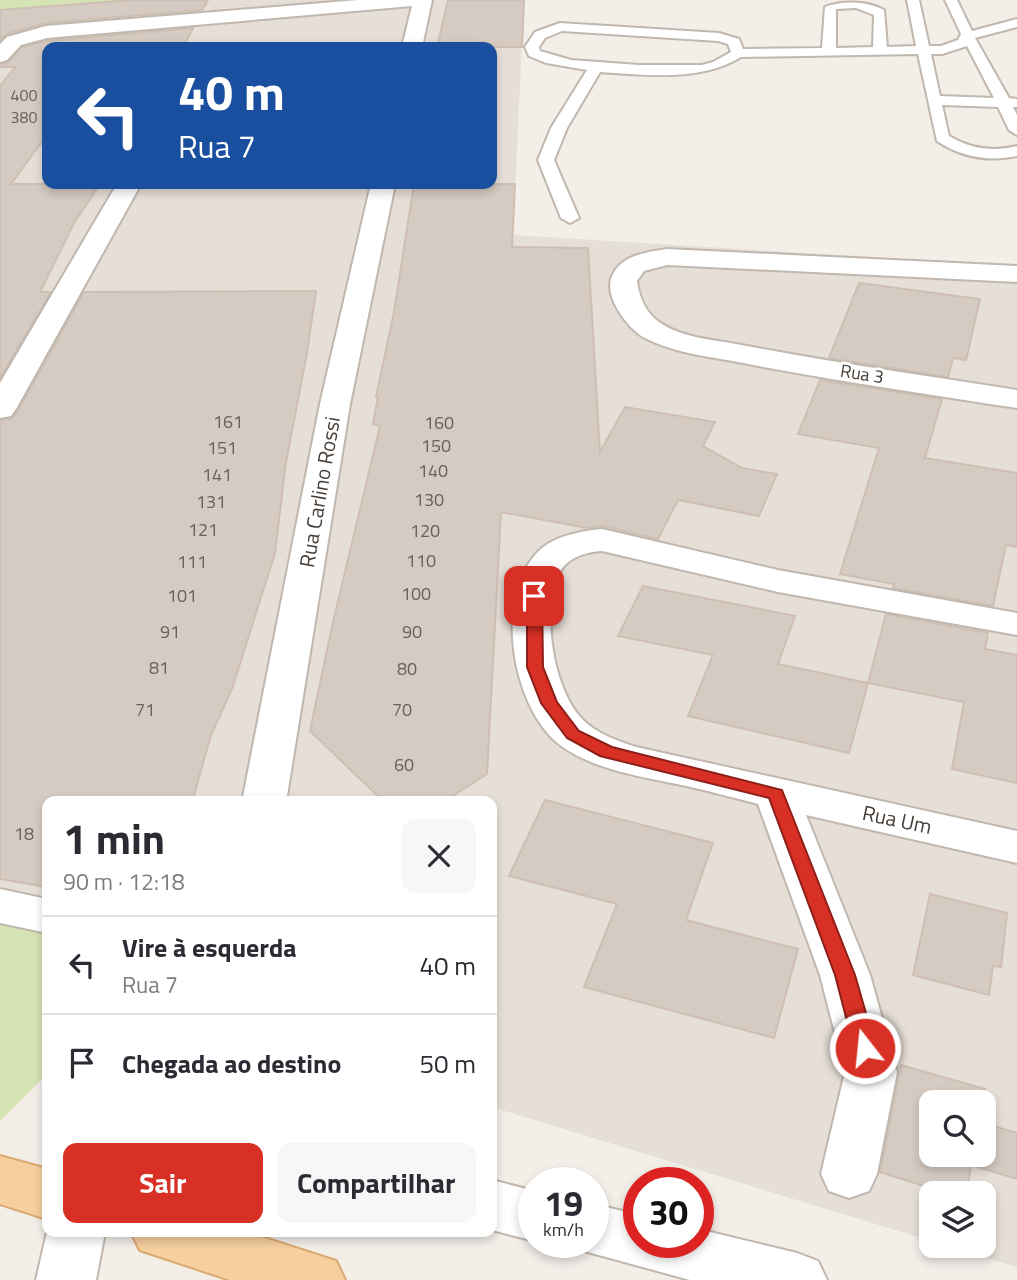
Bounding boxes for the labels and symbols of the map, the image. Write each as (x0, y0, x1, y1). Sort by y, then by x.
house number: 400 (11, 83, 37, 107)
house number: 380 (11, 105, 37, 129)
street label: Rua 3 (838, 357, 886, 390)
house number: 161 (213, 408, 243, 435)
house number: 160 (424, 409, 454, 436)
street label: Rua Carlino Rossi (290, 414, 348, 570)
house number: 150 (421, 432, 451, 459)
house number: 151 (207, 434, 237, 461)
house number: 140 (418, 457, 448, 484)
house number: 141 (202, 461, 232, 488)
house number: 130 (414, 486, 444, 513)
house number: 131 (196, 488, 226, 515)
house number: 121 (188, 516, 218, 543)
house number: 120 (410, 517, 440, 544)
house number: 110 (406, 547, 436, 574)
house number: 111 (177, 548, 207, 575)
pin (504, 566, 564, 626)
house number: 100 (401, 580, 431, 607)
house number: 101 (167, 582, 197, 609)
house number: 91 (160, 618, 180, 645)
house number: 90 (402, 618, 422, 645)
house number: 81 (149, 654, 169, 681)
house number: 80 (397, 655, 417, 682)
house number: 71 (135, 696, 155, 723)
house number: 70 (392, 696, 412, 723)
house number: 60 (394, 751, 414, 778)
street label: Rua Um (860, 796, 935, 842)
house number: 18 (14, 820, 34, 847)
position arrow (828, 1011, 902, 1085)
speed limit sign: 30 (623, 1167, 714, 1258)

